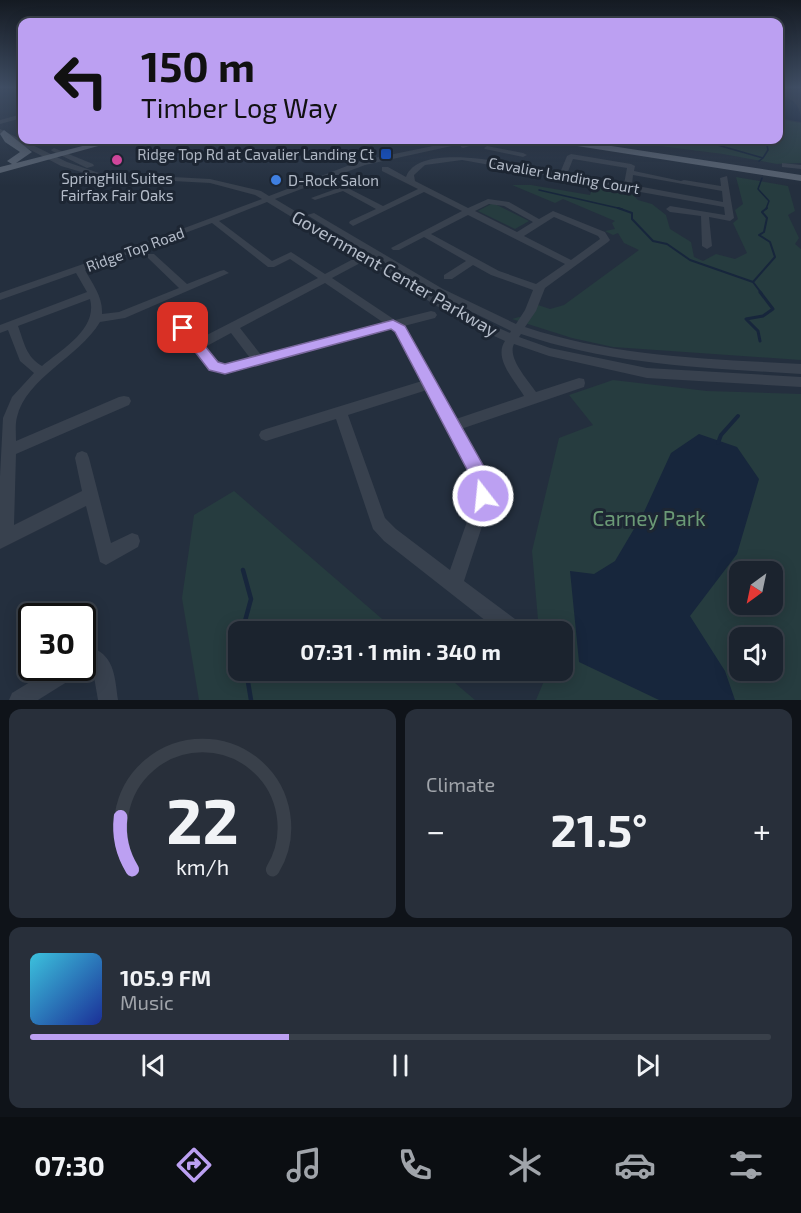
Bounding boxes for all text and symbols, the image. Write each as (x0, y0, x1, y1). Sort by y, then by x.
text: 150 m (141, 40, 255, 90)
icon: left (42, 42, 120, 120)
text: Timber Log Way (141, 91, 337, 123)
place label: Ridge Top Rd at Cavalier Landing Ct (137, 145, 374, 163)
marker: Ridge Top Rd at Cavalier Landing Ct (379, 147, 393, 161)
marker: SpringHill Suites Fairfax Fair Oaks (110, 153, 124, 167)
street label: Cavalier Landing Court (487, 153, 641, 197)
place label: SpringHill Suites Fairfax Fair Oaks (60, 169, 174, 204)
place label: D-Rock Salon (288, 171, 379, 189)
marker: D-Rock Salon (269, 173, 283, 187)
street label: Government Center Parkway (288, 205, 502, 341)
street label: Ridge Top Road (83, 223, 187, 275)
pin (157, 302, 208, 353)
icon: arrive (166, 311, 199, 344)
position arrow (451, 464, 515, 528)
park label: Carney Park (592, 505, 706, 530)
north arrow (729, 561, 783, 615)
map controls (729, 561, 783, 681)
speed limit sign: 30 (18, 603, 96, 681)
button: sound (729, 627, 783, 681)
text: 07:31 · 1 min · 340 m (300, 638, 501, 664)
text: Climate (426, 772, 495, 796)
text: 22 (166, 782, 239, 857)
text: 21.5° (551, 802, 648, 856)
text: − (426, 810, 445, 850)
text: + (753, 810, 771, 850)
text: km/h (176, 855, 229, 880)
text: 105.9 FM (120, 964, 211, 990)
text: Music (120, 990, 174, 1014)
icon: previous (137, 1049, 170, 1082)
icon: pause (384, 1049, 417, 1082)
icon: next (631, 1049, 664, 1082)
icon: directions (173, 1144, 215, 1186)
icon: music (283, 1144, 325, 1186)
icon: phone (394, 1144, 436, 1186)
icon: climate (504, 1144, 546, 1186)
icon: car (614, 1144, 656, 1186)
icon: filters (725, 1144, 767, 1186)
text: 07:30 (34, 1149, 105, 1181)

